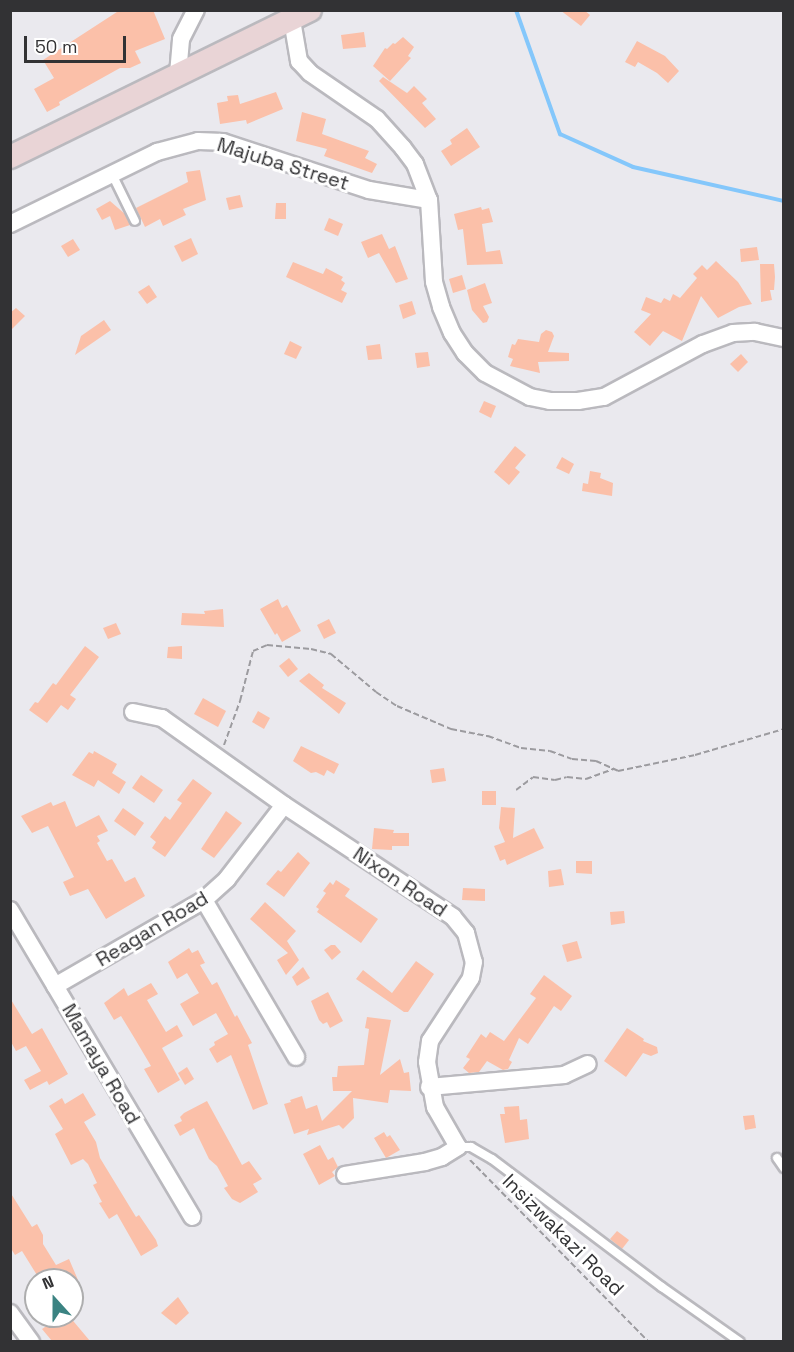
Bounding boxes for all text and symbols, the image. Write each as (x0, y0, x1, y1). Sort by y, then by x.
scale bar (27, 24, 129, 62)
text: 50 m (35, 35, 77, 58)
street label: Majuba Street (214, 133, 352, 195)
street label: Nixon Road (348, 842, 452, 922)
street label: Reagan Road (92, 886, 212, 972)
street label: Mamaya Road (57, 999, 145, 1129)
street label: Insizwakazi Road (497, 1169, 629, 1301)
north arrow (24, 1268, 84, 1328)
text: N (39, 1271, 57, 1294)

